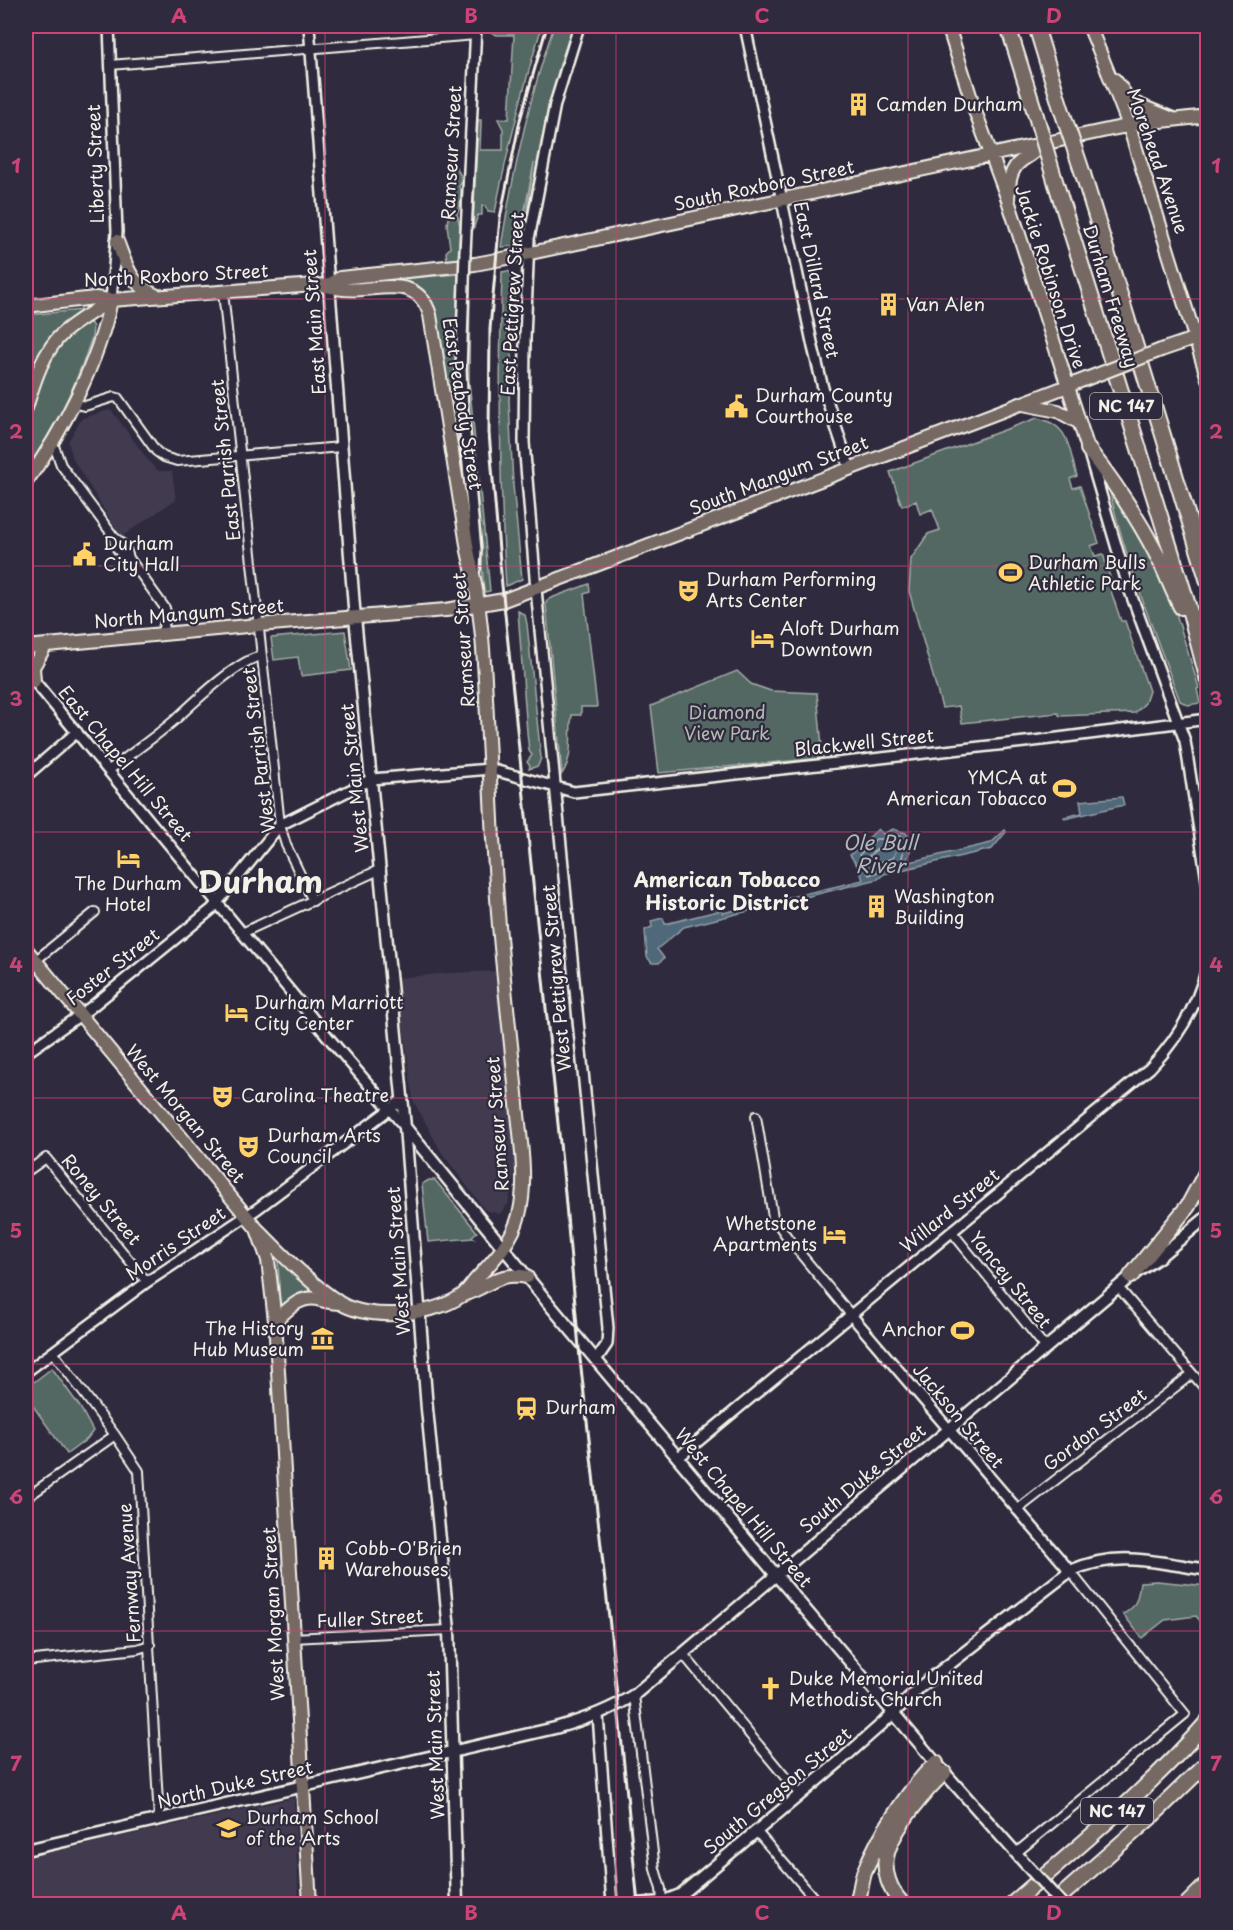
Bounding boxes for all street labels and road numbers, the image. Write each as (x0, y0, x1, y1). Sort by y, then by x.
street label: Morehead Avenue (1121, 84, 1196, 237)
street label: Ramseur Street (433, 85, 468, 221)
street label: Liberty Street (79, 104, 110, 224)
street label: South Roxboro Street (671, 152, 856, 217)
street label: Jackie Robinson Drive (1009, 181, 1094, 372)
street label: East Dillard Street (788, 199, 847, 361)
street label: East Pettigrew Street (493, 211, 530, 396)
street label: Durham Freeway (1077, 221, 1146, 371)
street label: East Main Street (295, 248, 332, 396)
street label: North Roxboro Street (83, 256, 269, 293)
street label: East Peabody Street (437, 316, 490, 492)
street label: East Parrish Street (203, 378, 246, 542)
road number: NC 147 (1090, 393, 1162, 419)
street label: South Mangum Street (685, 428, 872, 521)
street label: Ramseur Street (444, 572, 481, 708)
street label: North Mangum Street (93, 591, 285, 634)
street label: West Parrish Street (234, 666, 281, 835)
street label: East Chapel Hill Street (53, 679, 200, 847)
street label: West Main Street (332, 702, 375, 854)
street label: Blackwell Street (793, 721, 935, 762)
street label: West Pettigrew Street (534, 884, 577, 1073)
street label: Foster Street (60, 921, 165, 1011)
street label: West Morgan Street (120, 1038, 252, 1188)
street label: Ramseur Street (478, 1056, 515, 1192)
street label: Roney Street (56, 1148, 148, 1251)
street label: Willard Street (893, 1161, 1005, 1259)
street label: West Main Street (379, 1186, 416, 1337)
street label: Morris Street (120, 1199, 231, 1286)
street label: Yancey Street (964, 1225, 1059, 1333)
street label: Jackson Street (907, 1357, 1011, 1473)
street label: Gordon Street (1037, 1381, 1152, 1477)
street label: South Duke Street (793, 1417, 931, 1539)
street label: West Chapel Hill Street (669, 1421, 819, 1593)
street label: Fernway Avenue (110, 1502, 147, 1644)
street label: West Morgan Street (254, 1526, 291, 1702)
street label: Fuller Street (316, 1601, 424, 1634)
street label: West Main Street (418, 1670, 451, 1820)
street label: South Gregson Street (697, 1720, 857, 1860)
street label: North Duke Street (154, 1753, 315, 1815)
road number: NC 147 (1081, 1798, 1153, 1824)

